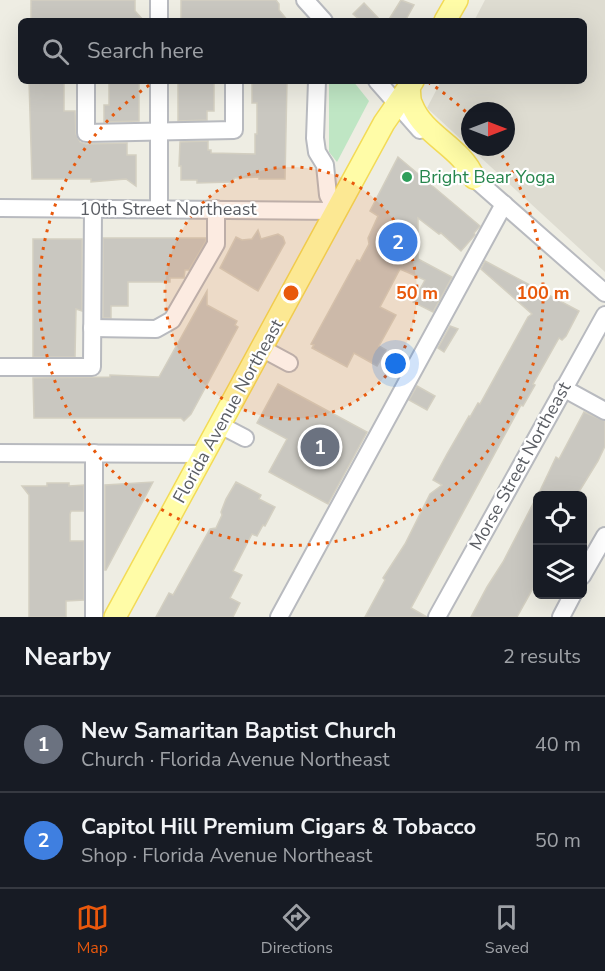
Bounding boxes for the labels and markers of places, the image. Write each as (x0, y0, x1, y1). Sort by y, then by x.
place label: Bright Bear Yoga (419, 165, 555, 189)
marker: Bright Bear Yoga (400, 170, 414, 184)
pin: 2 (378, 220, 418, 264)
centre of rings (281, 283, 301, 303)
pin: 1 (300, 424, 340, 470)

